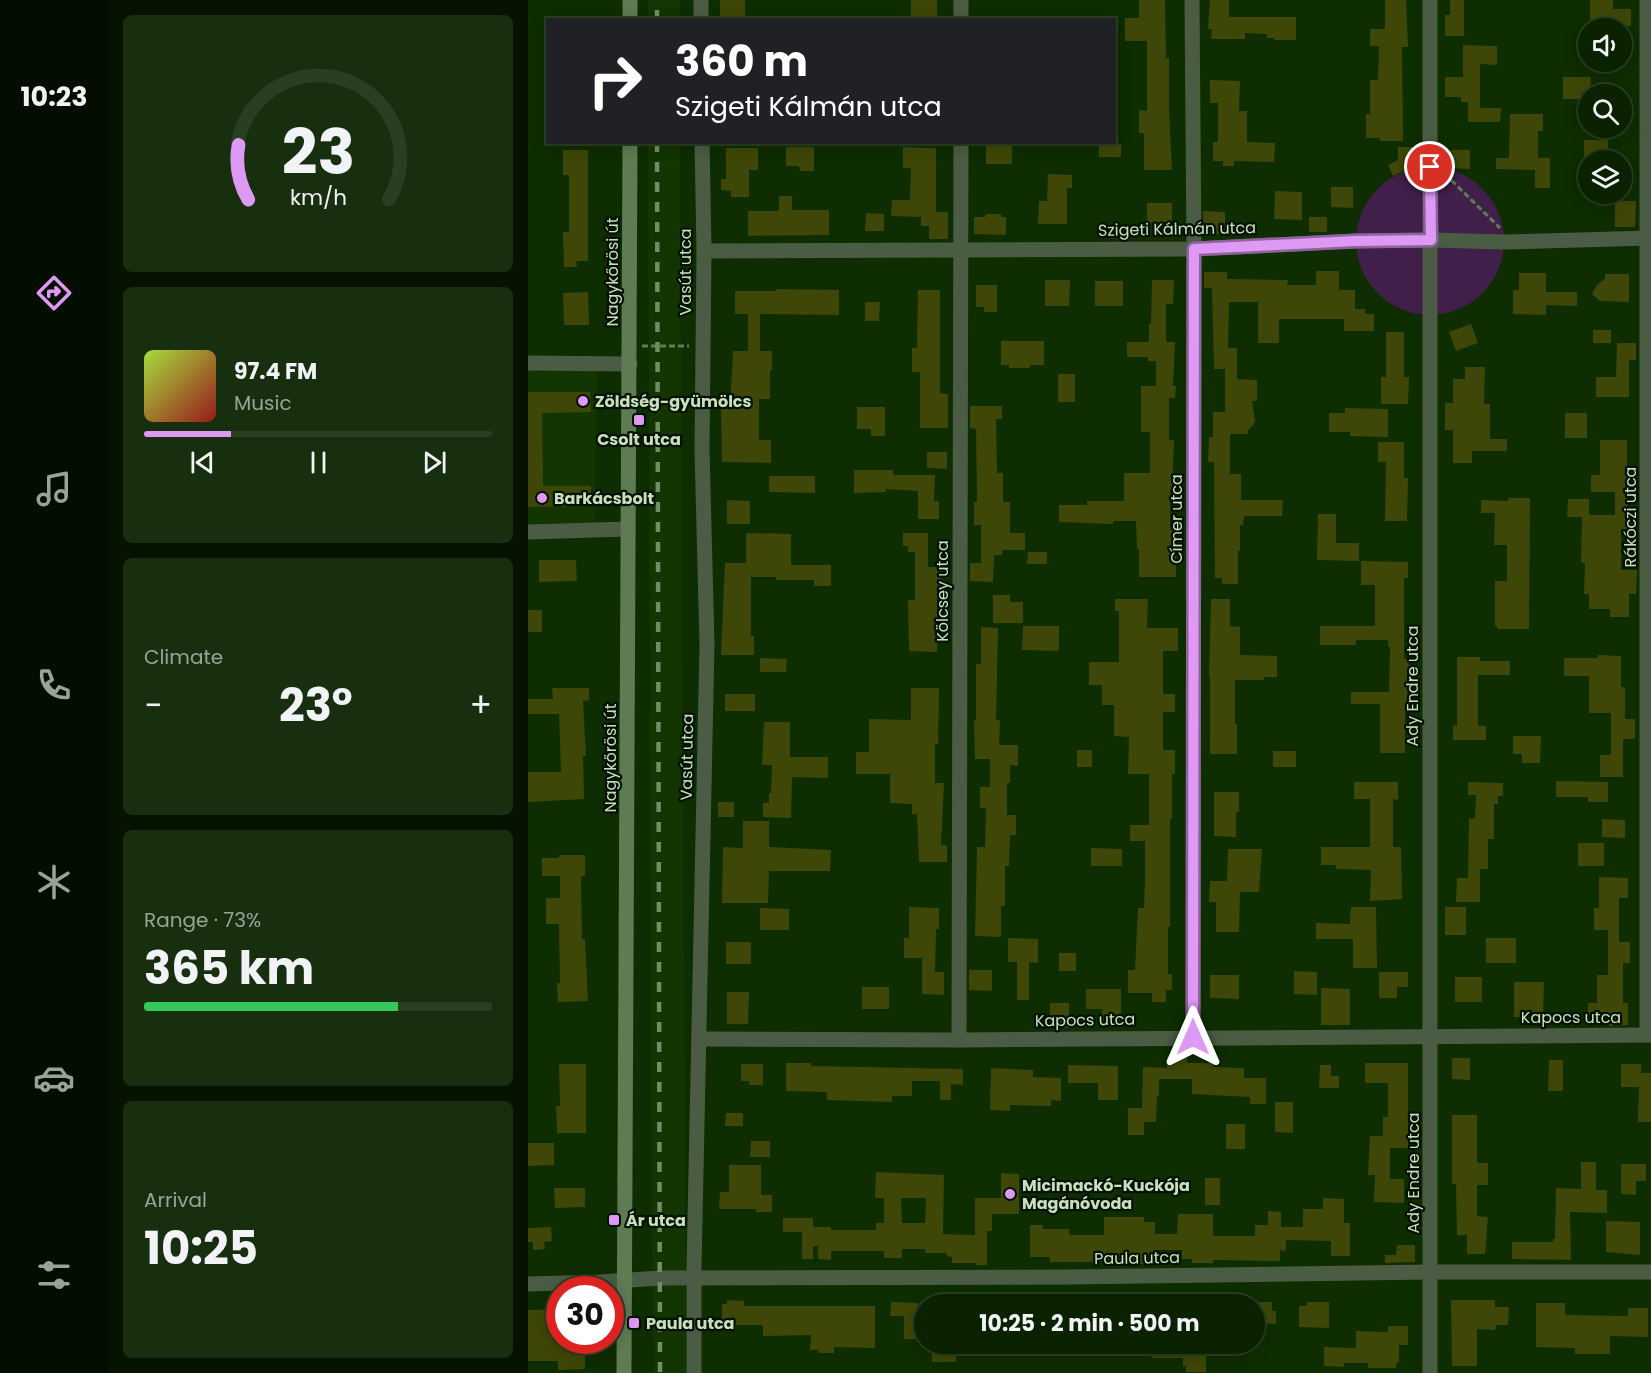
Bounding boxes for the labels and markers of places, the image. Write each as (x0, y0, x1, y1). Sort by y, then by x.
pin (1404, 141, 1455, 192)
place label: Zöldség-gyümölcs (595, 390, 752, 413)
marker: Zöldség-gyümölcs (576, 394, 590, 408)
marker: Csolt utca (632, 413, 646, 427)
place label: Csolt utca (597, 428, 681, 451)
place label: Barkácsbolt (554, 487, 654, 510)
marker: Barkácsbolt (535, 491, 549, 505)
place label: Micimackó-Kuckója Magánóvoda (1022, 1174, 1190, 1215)
marker: Micimackó-Kuckója Magánóvoda (1003, 1187, 1017, 1201)
place label: Ár utca (626, 1209, 686, 1232)
marker: Ár utca (607, 1213, 621, 1227)
place label: Paula utca (646, 1312, 734, 1335)
marker: Paula utca (627, 1316, 641, 1330)

